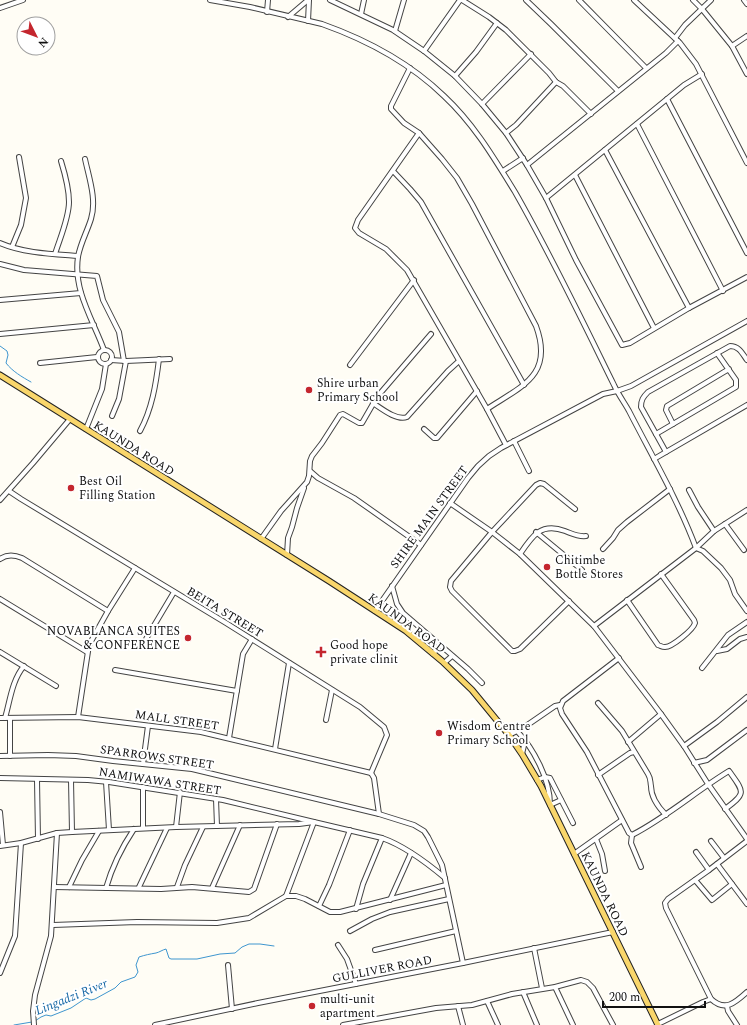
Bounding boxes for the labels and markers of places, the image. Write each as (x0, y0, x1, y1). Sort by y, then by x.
place label: Shire urban Primary School (317, 374, 399, 407)
marker: Shire urban Primary School (304, 385, 314, 395)
place label: Best Oil Filling Station (79, 472, 155, 505)
marker: Best Oil Filling Station (66, 483, 76, 493)
place label: Chitimbe Bottle Stores (555, 551, 623, 584)
marker: Chitimbe Bottle Stores (542, 562, 552, 572)
place label: NOVABLANCA SUITES & CONFERENCE (47, 622, 180, 655)
marker: NOVABLANCA SUITES & CONFERENCE (183, 633, 193, 643)
place label: Good hope private clinit (330, 636, 398, 669)
marker: Good hope private clinit (315, 646, 327, 658)
place label: Wisdom Centre Primary School (447, 717, 531, 750)
marker: Wisdom Centre Primary School (434, 728, 444, 738)
place label: multi-unit apartment (320, 990, 375, 1023)
marker: multi-unit apartment (307, 1001, 317, 1011)

